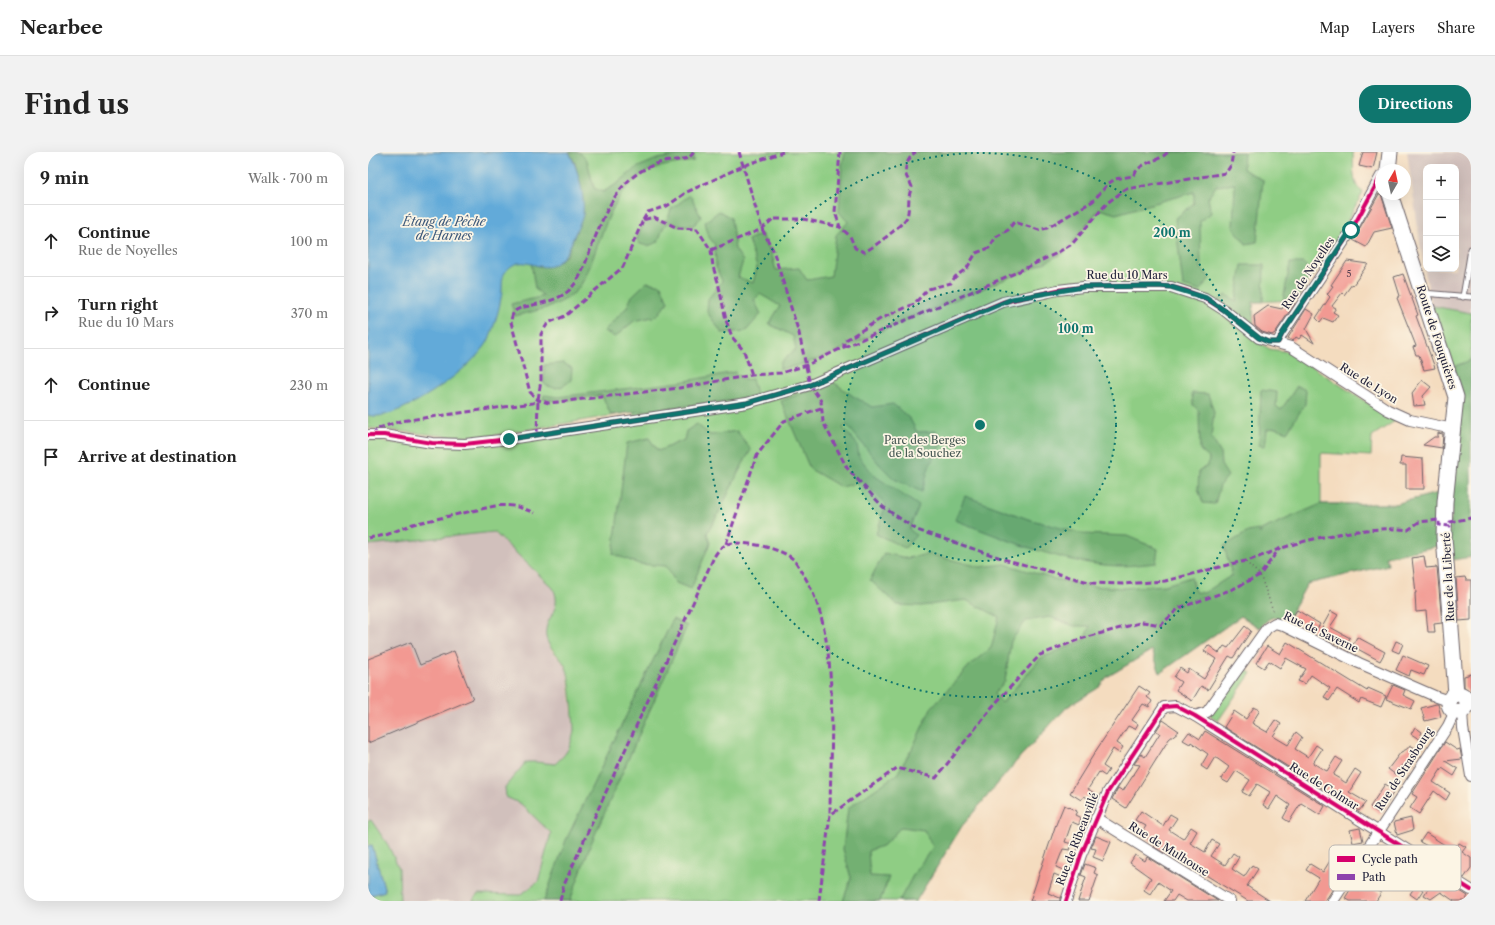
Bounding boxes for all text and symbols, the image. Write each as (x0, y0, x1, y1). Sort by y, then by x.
text: Nearbee (20, 16, 103, 39)
text: Map (1319, 19, 1349, 37)
text: Layers (1371, 19, 1415, 37)
text: Share (1437, 19, 1475, 37)
button: Directions (1359, 85, 1471, 123)
text: Find us (24, 87, 129, 121)
north arrow (1375, 164, 1411, 200)
map controls (1423, 164, 1459, 272)
button: + (1423, 164, 1459, 200)
text: 9 min (40, 168, 89, 188)
text: Walk · 700 m (248, 170, 328, 186)
button: − (1423, 200, 1459, 236)
water label: Étang de Pêche de Harnes (402, 213, 487, 243)
route start (1342, 221, 1360, 239)
text: Continue (78, 223, 150, 242)
text: 200 m (1153, 225, 1191, 240)
icon: ahead (40, 230, 62, 252)
text: 100 m (290, 233, 328, 249)
street label: Rue de Noyelles (1279, 234, 1338, 312)
button: layers (1423, 236, 1459, 272)
text: Rue de Noyelles (78, 242, 178, 258)
street label: Rue du 10 Mars (1086, 268, 1168, 282)
house number: 5 (1347, 268, 1352, 279)
street label: Route de Fouquières (1414, 283, 1461, 391)
text: Turn right (78, 295, 158, 314)
icon: right (40, 302, 62, 324)
text: 370 m (291, 305, 328, 321)
text: Rue du 10 Mars (78, 314, 174, 330)
text: 100 m (1058, 321, 1094, 336)
street label: Rue de Lyon (1337, 360, 1401, 406)
icon: ahead (40, 374, 62, 396)
text: Continue (78, 375, 150, 394)
text: 230 m (290, 377, 328, 393)
centre of rings (973, 418, 987, 432)
route end (500, 430, 518, 448)
park label: Parc des Berges de la Souchez (884, 433, 966, 460)
icon: arrive (40, 446, 62, 468)
text: Arrive at destination (78, 447, 237, 466)
street label: Rue de la Liberté (1439, 532, 1457, 622)
street label: Rue de Saverne (1281, 608, 1361, 656)
street label: Rue de Strasbourg (1372, 725, 1436, 813)
street label: Rue de Colmar (1287, 759, 1361, 813)
street label: Rue de Ribeauvillé (1053, 791, 1101, 887)
street label: Rue de Mulhouse (1126, 819, 1212, 879)
legend (1329, 845, 1461, 891)
text: Cycle path (1362, 852, 1418, 866)
text: Path (1362, 870, 1386, 884)

